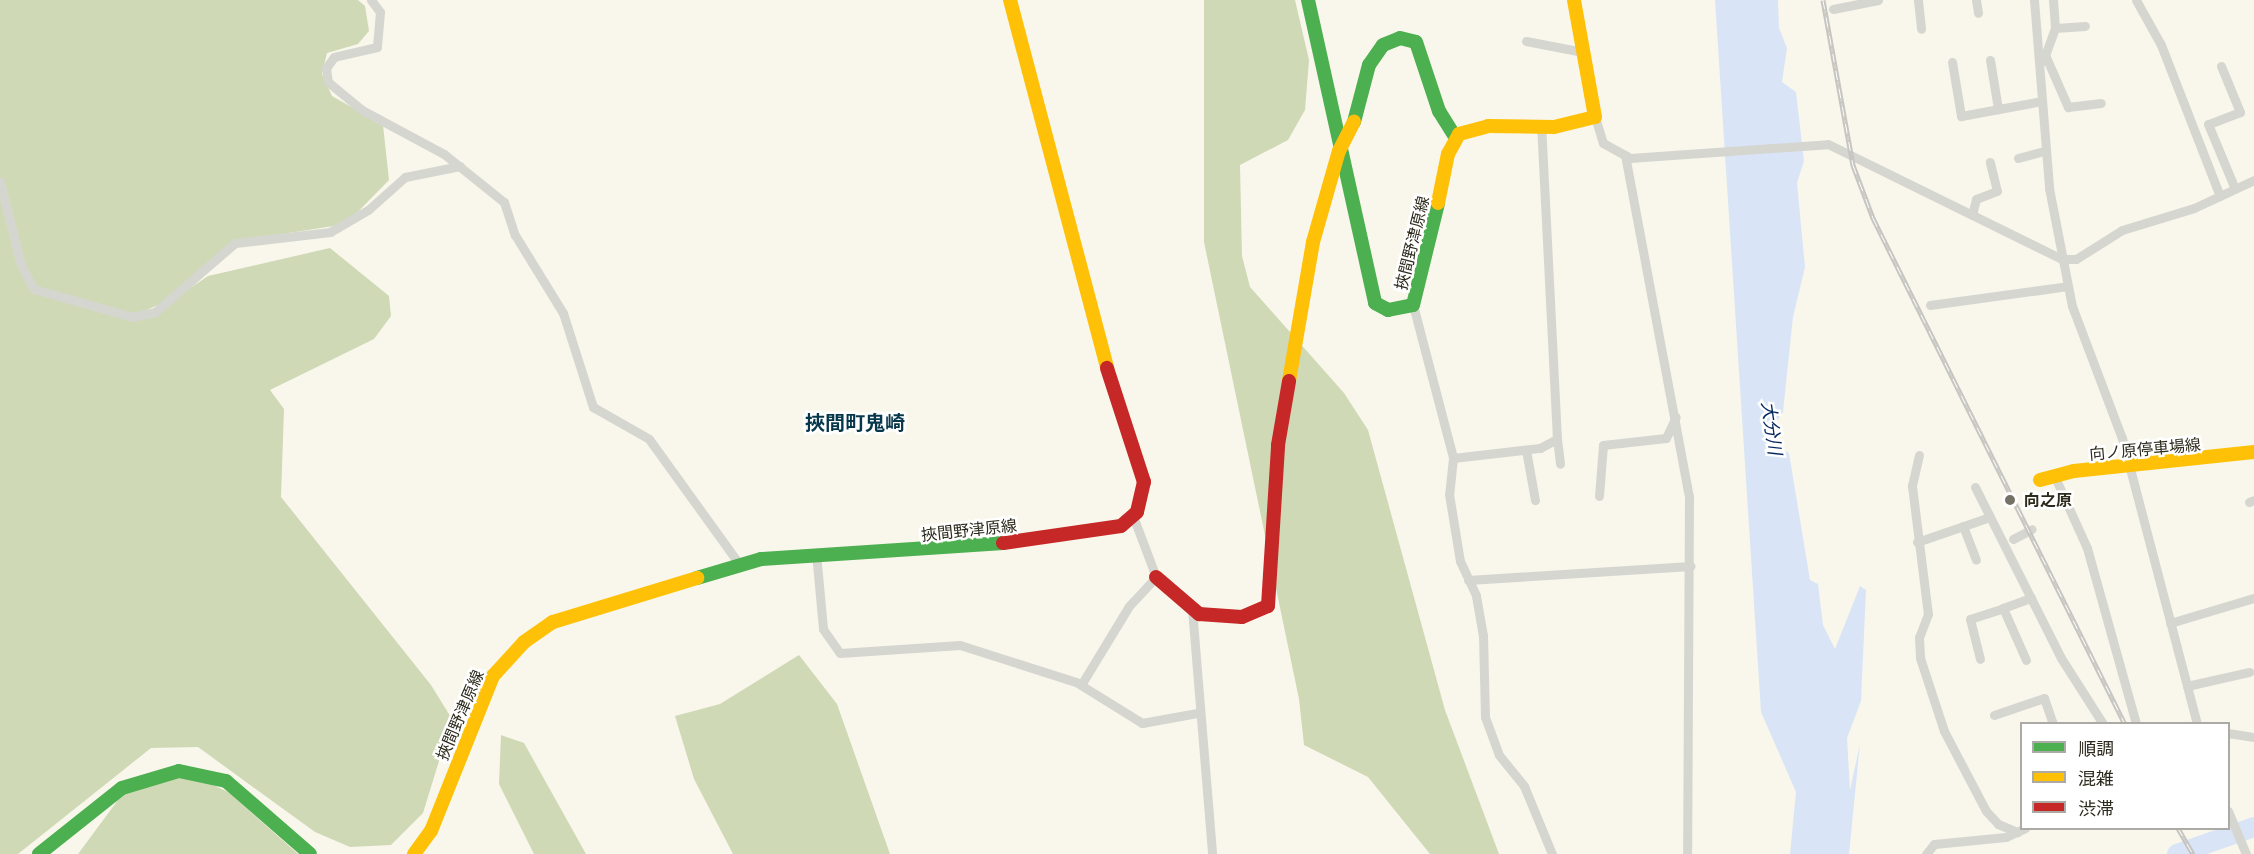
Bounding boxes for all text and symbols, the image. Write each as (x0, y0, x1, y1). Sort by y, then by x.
street label: 挾間野津原線 (1391, 194, 1433, 292)
water label: 大分川 (1758, 400, 1786, 456)
district label: 挾間町鬼崎 (805, 410, 905, 434)
street label: 向ノ原停車場線 (2088, 435, 2202, 463)
place label: 向之原 (2024, 490, 2072, 510)
marker: 向之原 (2001, 491, 2019, 509)
street label: 挾間野津原線 (920, 515, 1018, 545)
street label: 挾間野津原線 (432, 667, 488, 763)
legend (2020, 722, 2230, 830)
text: 順調 (2078, 737, 2114, 759)
text: 混雑 (2078, 767, 2114, 789)
text: 渋滞 (2078, 797, 2114, 819)

